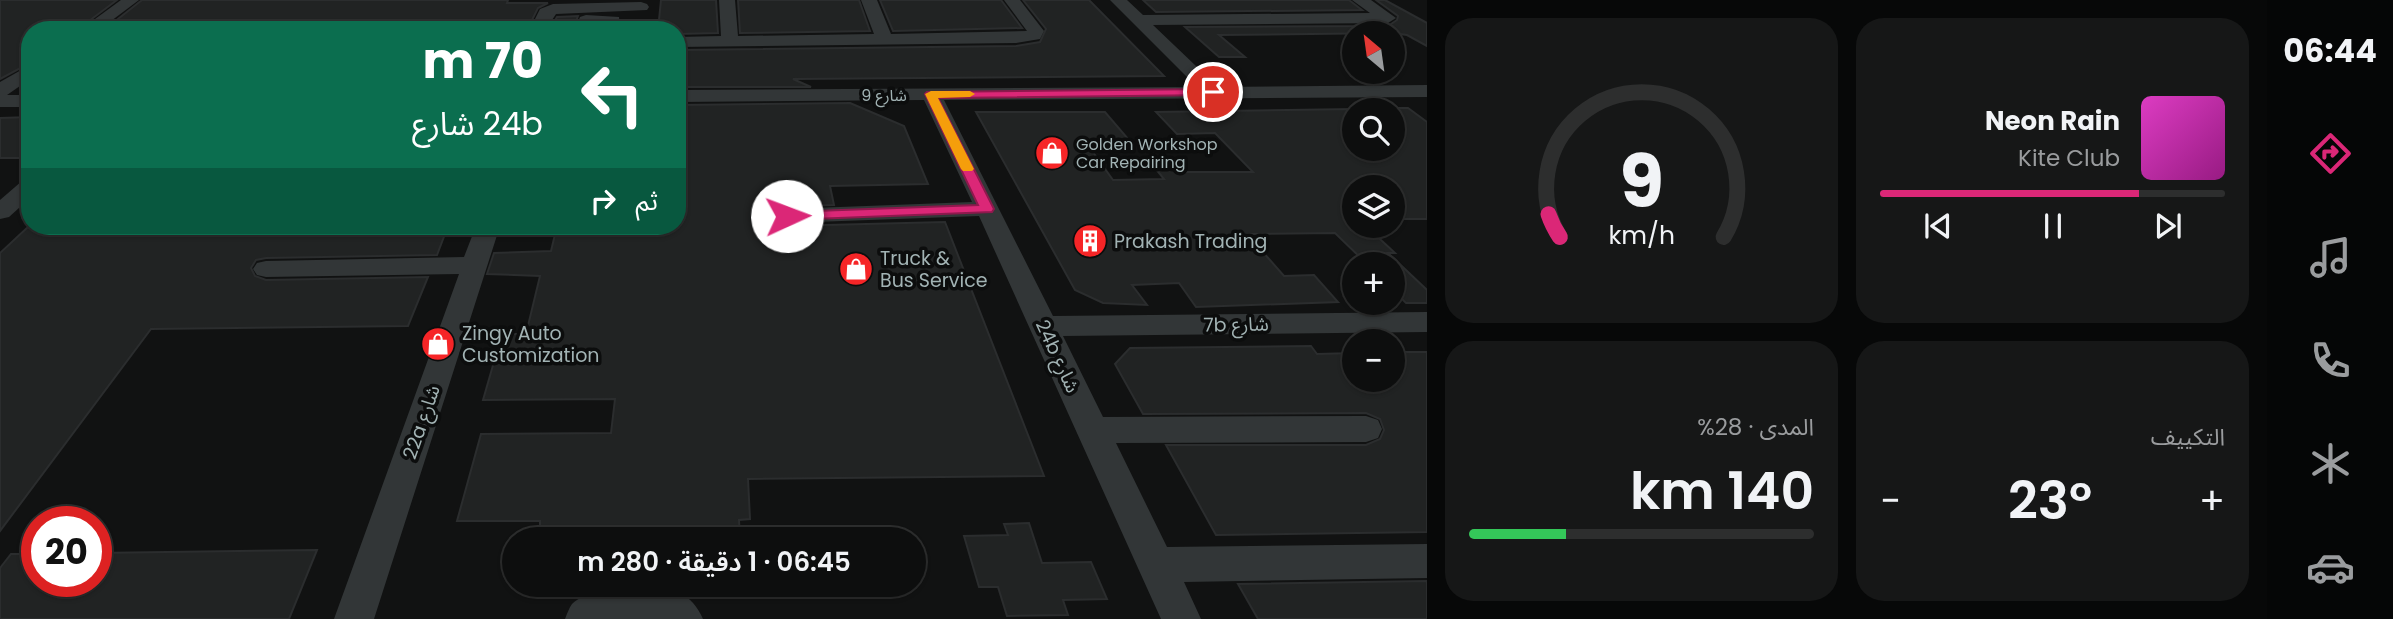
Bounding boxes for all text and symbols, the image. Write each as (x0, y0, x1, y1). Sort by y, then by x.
north arrow (1342, 21, 1405, 84)
map controls (1342, 21, 1405, 392)
text: 70 m (423, 27, 543, 95)
text: 06:44 (2283, 28, 2377, 73)
icon: left (567, 49, 658, 140)
pin (1183, 62, 1243, 122)
icon: arrive (1194, 73, 1232, 111)
street label: شارع 9 (861, 84, 907, 108)
button: search (1342, 98, 1405, 161)
text: 24b شارع (412, 101, 543, 146)
text: Neon Rain (1985, 103, 2120, 139)
icon: directions (2306, 129, 2355, 178)
text: 9 (1619, 131, 1664, 232)
place label: Golden Workshop Car Repairing (1076, 133, 1218, 174)
shop icon: Golden Workshop Car Repairing (1033, 134, 1071, 172)
text: Kite Club (2018, 142, 2120, 174)
button: layers (1342, 175, 1405, 238)
position arrow (750, 179, 824, 253)
icon: right (584, 182, 622, 220)
text: ثم (636, 183, 658, 219)
icon: previous (1919, 207, 1957, 245)
icon: pause (2034, 207, 2072, 245)
icon: next (2149, 207, 2187, 245)
text: km/h (1608, 218, 1675, 253)
building icon: Prakash Trading (1071, 222, 1109, 260)
place label: Prakash Trading (1114, 228, 1267, 255)
icon: music (2306, 233, 2355, 282)
place label: Truck & Bus Service (880, 245, 987, 294)
shop icon: Truck & Bus Service (837, 250, 875, 288)
button: + (1342, 252, 1405, 315)
street label: 7b شارع (1203, 310, 1269, 339)
street label: 24b شارع (1029, 315, 1086, 397)
place label: Zingy Auto Customization (462, 320, 599, 369)
shop icon: Zingy Auto Customization (419, 325, 457, 363)
button: − (1342, 329, 1405, 392)
icon: phone (2306, 336, 2355, 385)
street label: 22a شارع (396, 381, 447, 463)
text: المدى · 28% (1697, 411, 1814, 443)
text: التكييف (2151, 421, 2225, 453)
icon: climate (2306, 439, 2355, 488)
text: 140 km (1630, 454, 1814, 527)
text: 23° (2008, 464, 2092, 537)
text: − (1880, 474, 1901, 527)
text: + (2199, 474, 2225, 527)
speed limit sign: 20 (21, 506, 112, 597)
icon: car (2306, 543, 2355, 592)
text: 06:45 · 1 دقيقة · 280 m (577, 544, 851, 580)

